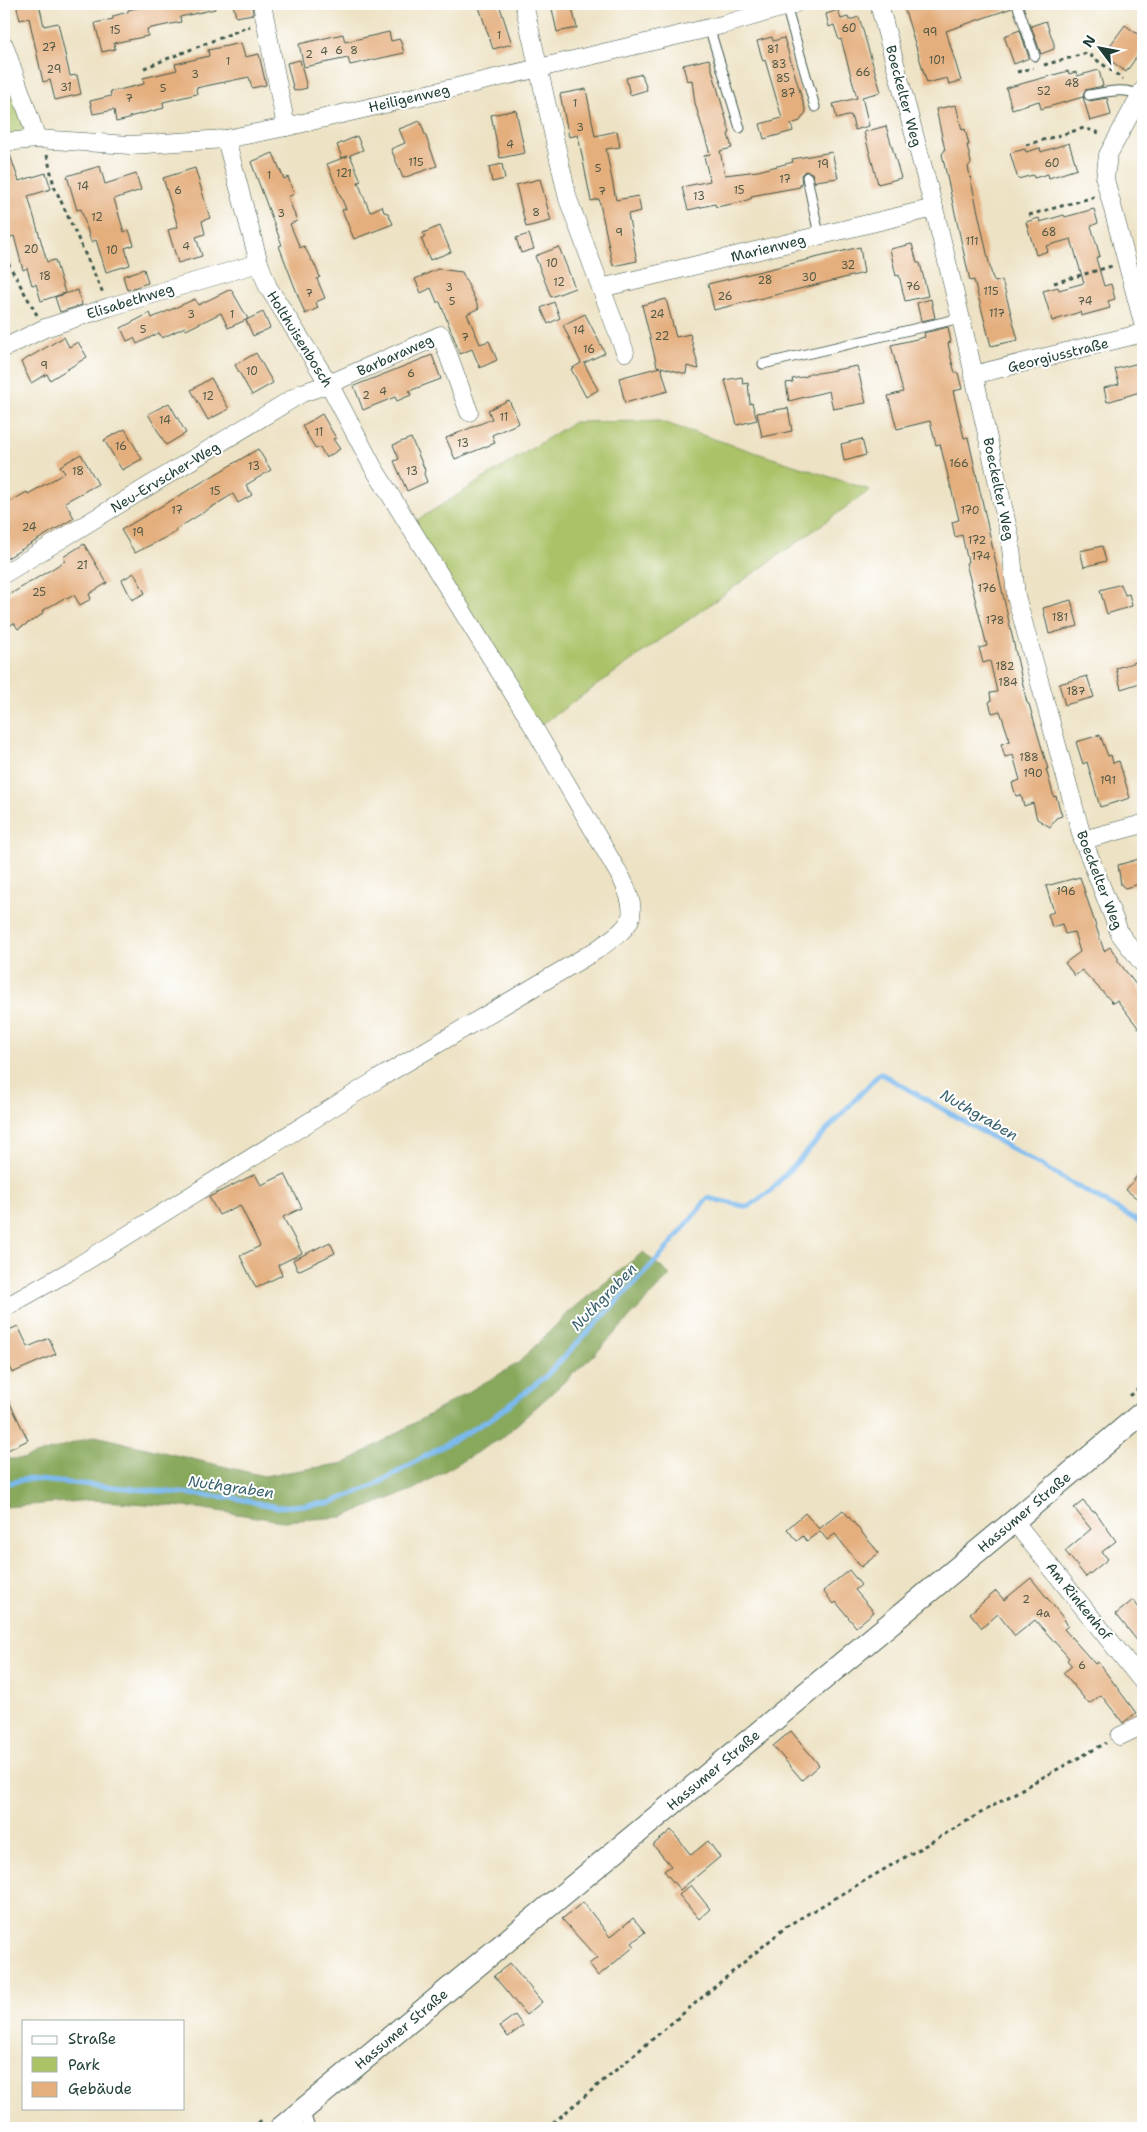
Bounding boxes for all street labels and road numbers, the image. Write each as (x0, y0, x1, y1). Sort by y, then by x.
street label: Boeckelter Weg (882, 43, 926, 149)
street label: Heiligenweg (367, 80, 451, 116)
street label: Marienweg (729, 230, 807, 266)
street label: Elisabethweg (84, 279, 176, 323)
street label: Holthuisenbosch (263, 287, 337, 391)
street label: Barbaraweg (354, 330, 436, 380)
street label: Georgiusstraße (1006, 334, 1110, 376)
street label: Boeckelter Weg (979, 436, 1019, 542)
street label: Neu-Ervscher-Weg (107, 437, 223, 517)
street label: Boeckelter Weg (1073, 828, 1127, 932)
street label: Hassumer Straße (974, 1468, 1074, 1556)
street label: Am Rinkenhof (1042, 1559, 1116, 1644)
street label: Hassumer Straße (663, 1726, 763, 1814)
street label: Hassumer Straße (351, 1985, 451, 2073)

